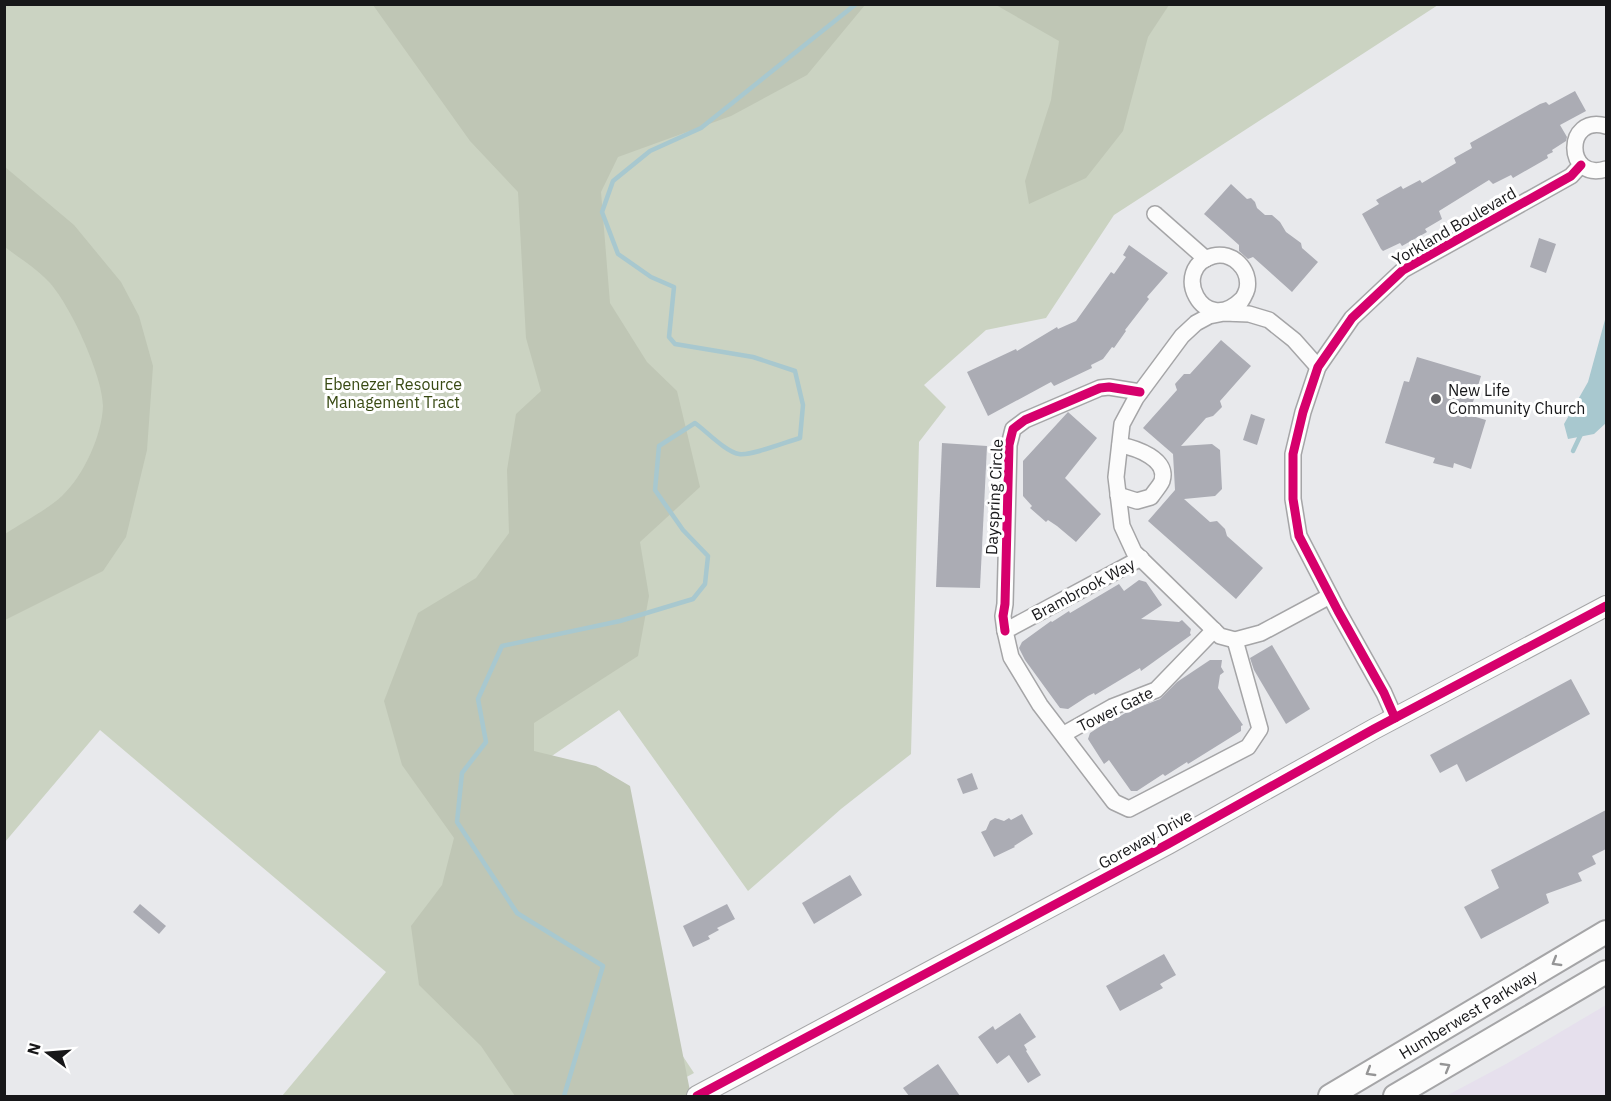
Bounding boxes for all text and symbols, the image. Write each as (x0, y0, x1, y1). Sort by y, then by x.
street label: Yorkland Boulevard (1388, 182, 1520, 270)
park label: Ebenezer Resource Management Tract (324, 374, 462, 412)
place label: New Life Community Church (1448, 380, 1585, 418)
marker: New Life Community Church (1429, 392, 1443, 406)
street label: Dayspring Circle (981, 438, 1007, 556)
street label: Brambrook Way (1028, 553, 1138, 625)
street label: Tower Gate (1074, 682, 1156, 736)
street label: Goreway Drive (1095, 805, 1196, 873)
one-way arrow (1552, 955, 1562, 967)
street label: Humberwest Parkway (1395, 965, 1541, 1063)
north arrow (18, 1023, 78, 1083)
text: N (22, 1041, 45, 1057)
one-way arrow (1440, 1063, 1450, 1074)
one-way arrow (1366, 1065, 1376, 1077)

